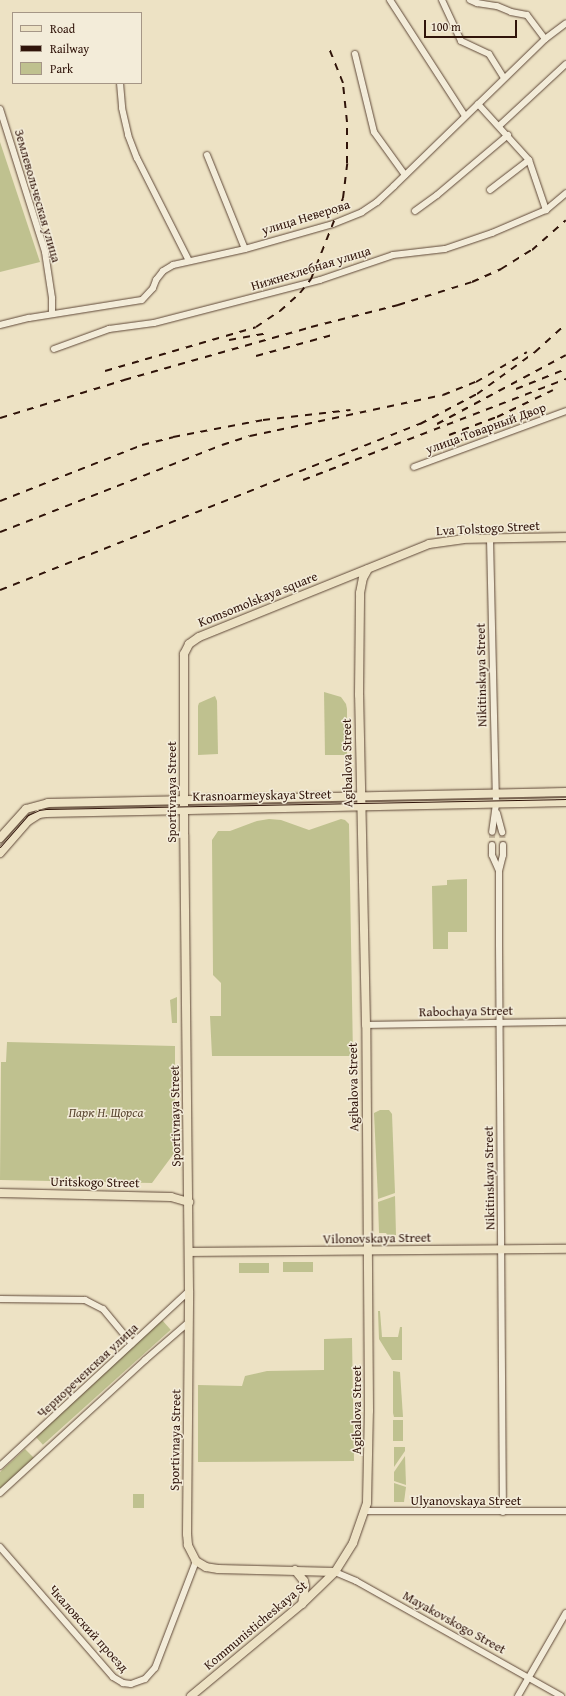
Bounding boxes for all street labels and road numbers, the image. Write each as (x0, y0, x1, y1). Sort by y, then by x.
street label: Землевольческая улица (10, 128, 64, 264)
street label: улица Неверова (260, 197, 352, 239)
street label: Нижнехлебная улица (249, 243, 373, 295)
street label: улица Товарный Двор (424, 400, 548, 458)
street label: Lva Tolstogo Street (436, 518, 540, 540)
street label: Komsomolskaya square (196, 569, 320, 631)
street label: Nikitinskaya Street (473, 623, 491, 727)
street label: Agibalova Street (339, 718, 357, 808)
street label: Sportivnaya Street (164, 741, 180, 843)
street label: Krasnoarmeyskaya Street (192, 787, 332, 805)
street label: Rabochaya Street (419, 1003, 513, 1021)
street label: Agibalova Street (345, 1042, 363, 1132)
street label: Sportivnaya Street (167, 1065, 185, 1167)
street label: Nikitinskaya Street (481, 1126, 499, 1230)
street label: Uritskogo Street (50, 1174, 140, 1192)
street label: Vilonovskaya Street (323, 1230, 431, 1248)
street label: Чернореченская улица (34, 1320, 142, 1422)
street label: Agibalova Street (349, 1365, 365, 1455)
street label: Sportivnaya Street (167, 1389, 185, 1491)
street label: Ulyanovskaya Street (411, 1493, 521, 1509)
street label: Kommunisticheskaya St (201, 1578, 311, 1674)
street label: Чкаловский проезд (45, 1582, 131, 1676)
street label: Mayakovskogo Street (400, 1588, 508, 1658)

